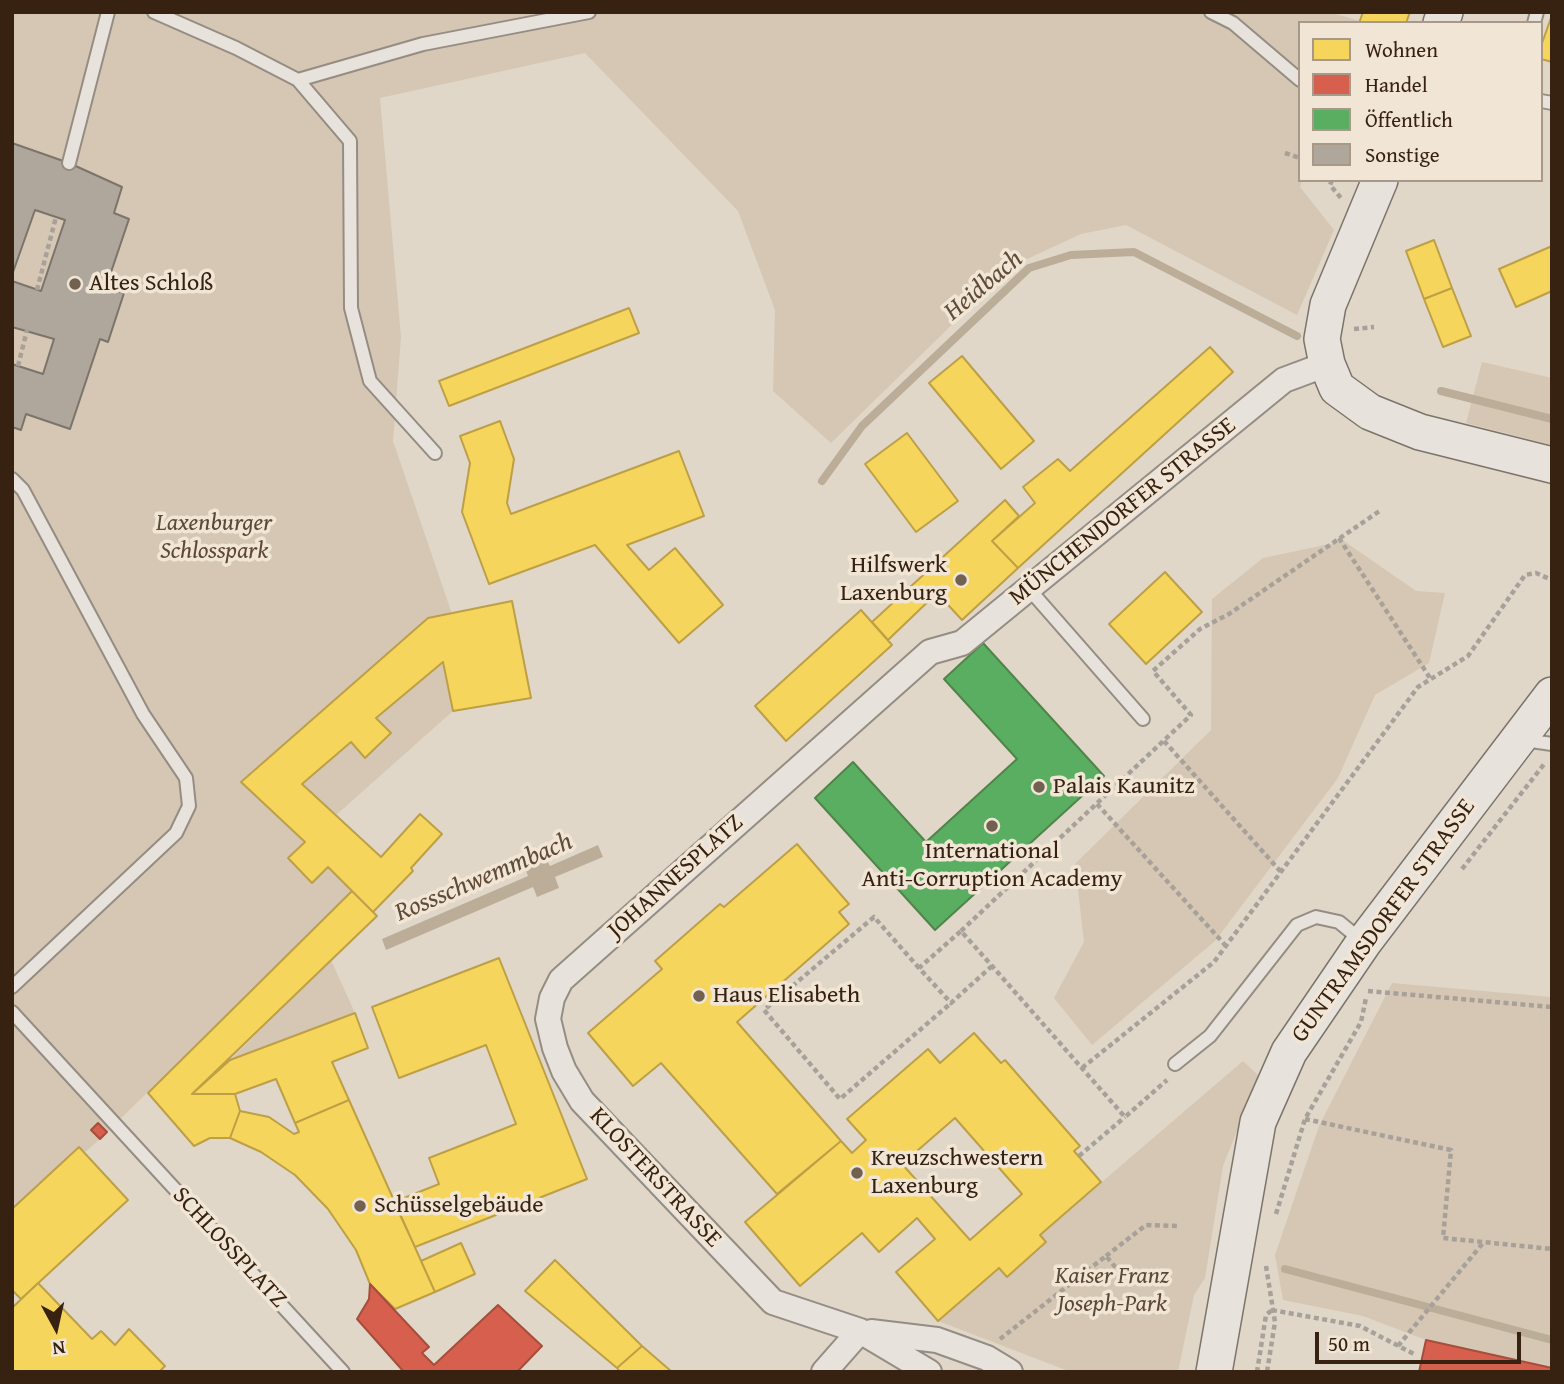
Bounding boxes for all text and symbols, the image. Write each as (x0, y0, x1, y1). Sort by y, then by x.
legend (1298, 21, 1543, 182)
text: Wohnen (1365, 34, 1438, 65)
text: Handel (1365, 69, 1428, 100)
text: Öffentlich (1365, 104, 1453, 135)
text: Sonstige (1365, 139, 1440, 170)
water label: Heidbach (938, 244, 1030, 328)
place label: Altes Schloß (89, 270, 213, 298)
marker: Altes Schloß (67, 276, 83, 292)
street label: MÜNCHENDORFER STRASSE (1004, 412, 1242, 612)
park label: Laxenburger Schlosspark (156, 510, 272, 566)
place label: Hilfswerk Laxenburg (840, 552, 947, 608)
marker: Hilfswerk Laxenburg (953, 572, 969, 588)
place label: Palais Kaunitz (1053, 773, 1195, 801)
marker: Palais Kaunitz (1031, 779, 1047, 795)
street label: GUNTRAMSDORFER STRASSE (1286, 794, 1482, 1048)
street label: JOHANNESPLATZ (602, 809, 750, 945)
marker: International Anti-Corruption Academy (984, 818, 1000, 834)
water label: Rossschwemmbach (391, 827, 577, 929)
place label: International Anti-Corruption Academy (862, 838, 1122, 894)
place label: Haus Elisabeth (713, 982, 860, 1010)
marker: Haus Elisabeth (691, 988, 707, 1004)
street label: KLOSTERSTRASSE (583, 1102, 727, 1254)
place label: Kreuzschwestern Laxenburg (871, 1145, 1043, 1201)
marker: Kreuzschwestern Laxenburg (849, 1165, 865, 1181)
street label: SCHLOSSPLATZ (166, 1182, 292, 1314)
place label: Schüsselgebäude (374, 1192, 544, 1220)
marker: Schüsselgebäude (352, 1198, 368, 1214)
park label: Kaiser Franz Joseph-Park (1055, 1263, 1169, 1319)
north arrow (21, 1293, 91, 1363)
scale bar (1319, 1318, 1526, 1362)
text: 50 m (1328, 1328, 1370, 1359)
text: N (51, 1334, 67, 1364)

